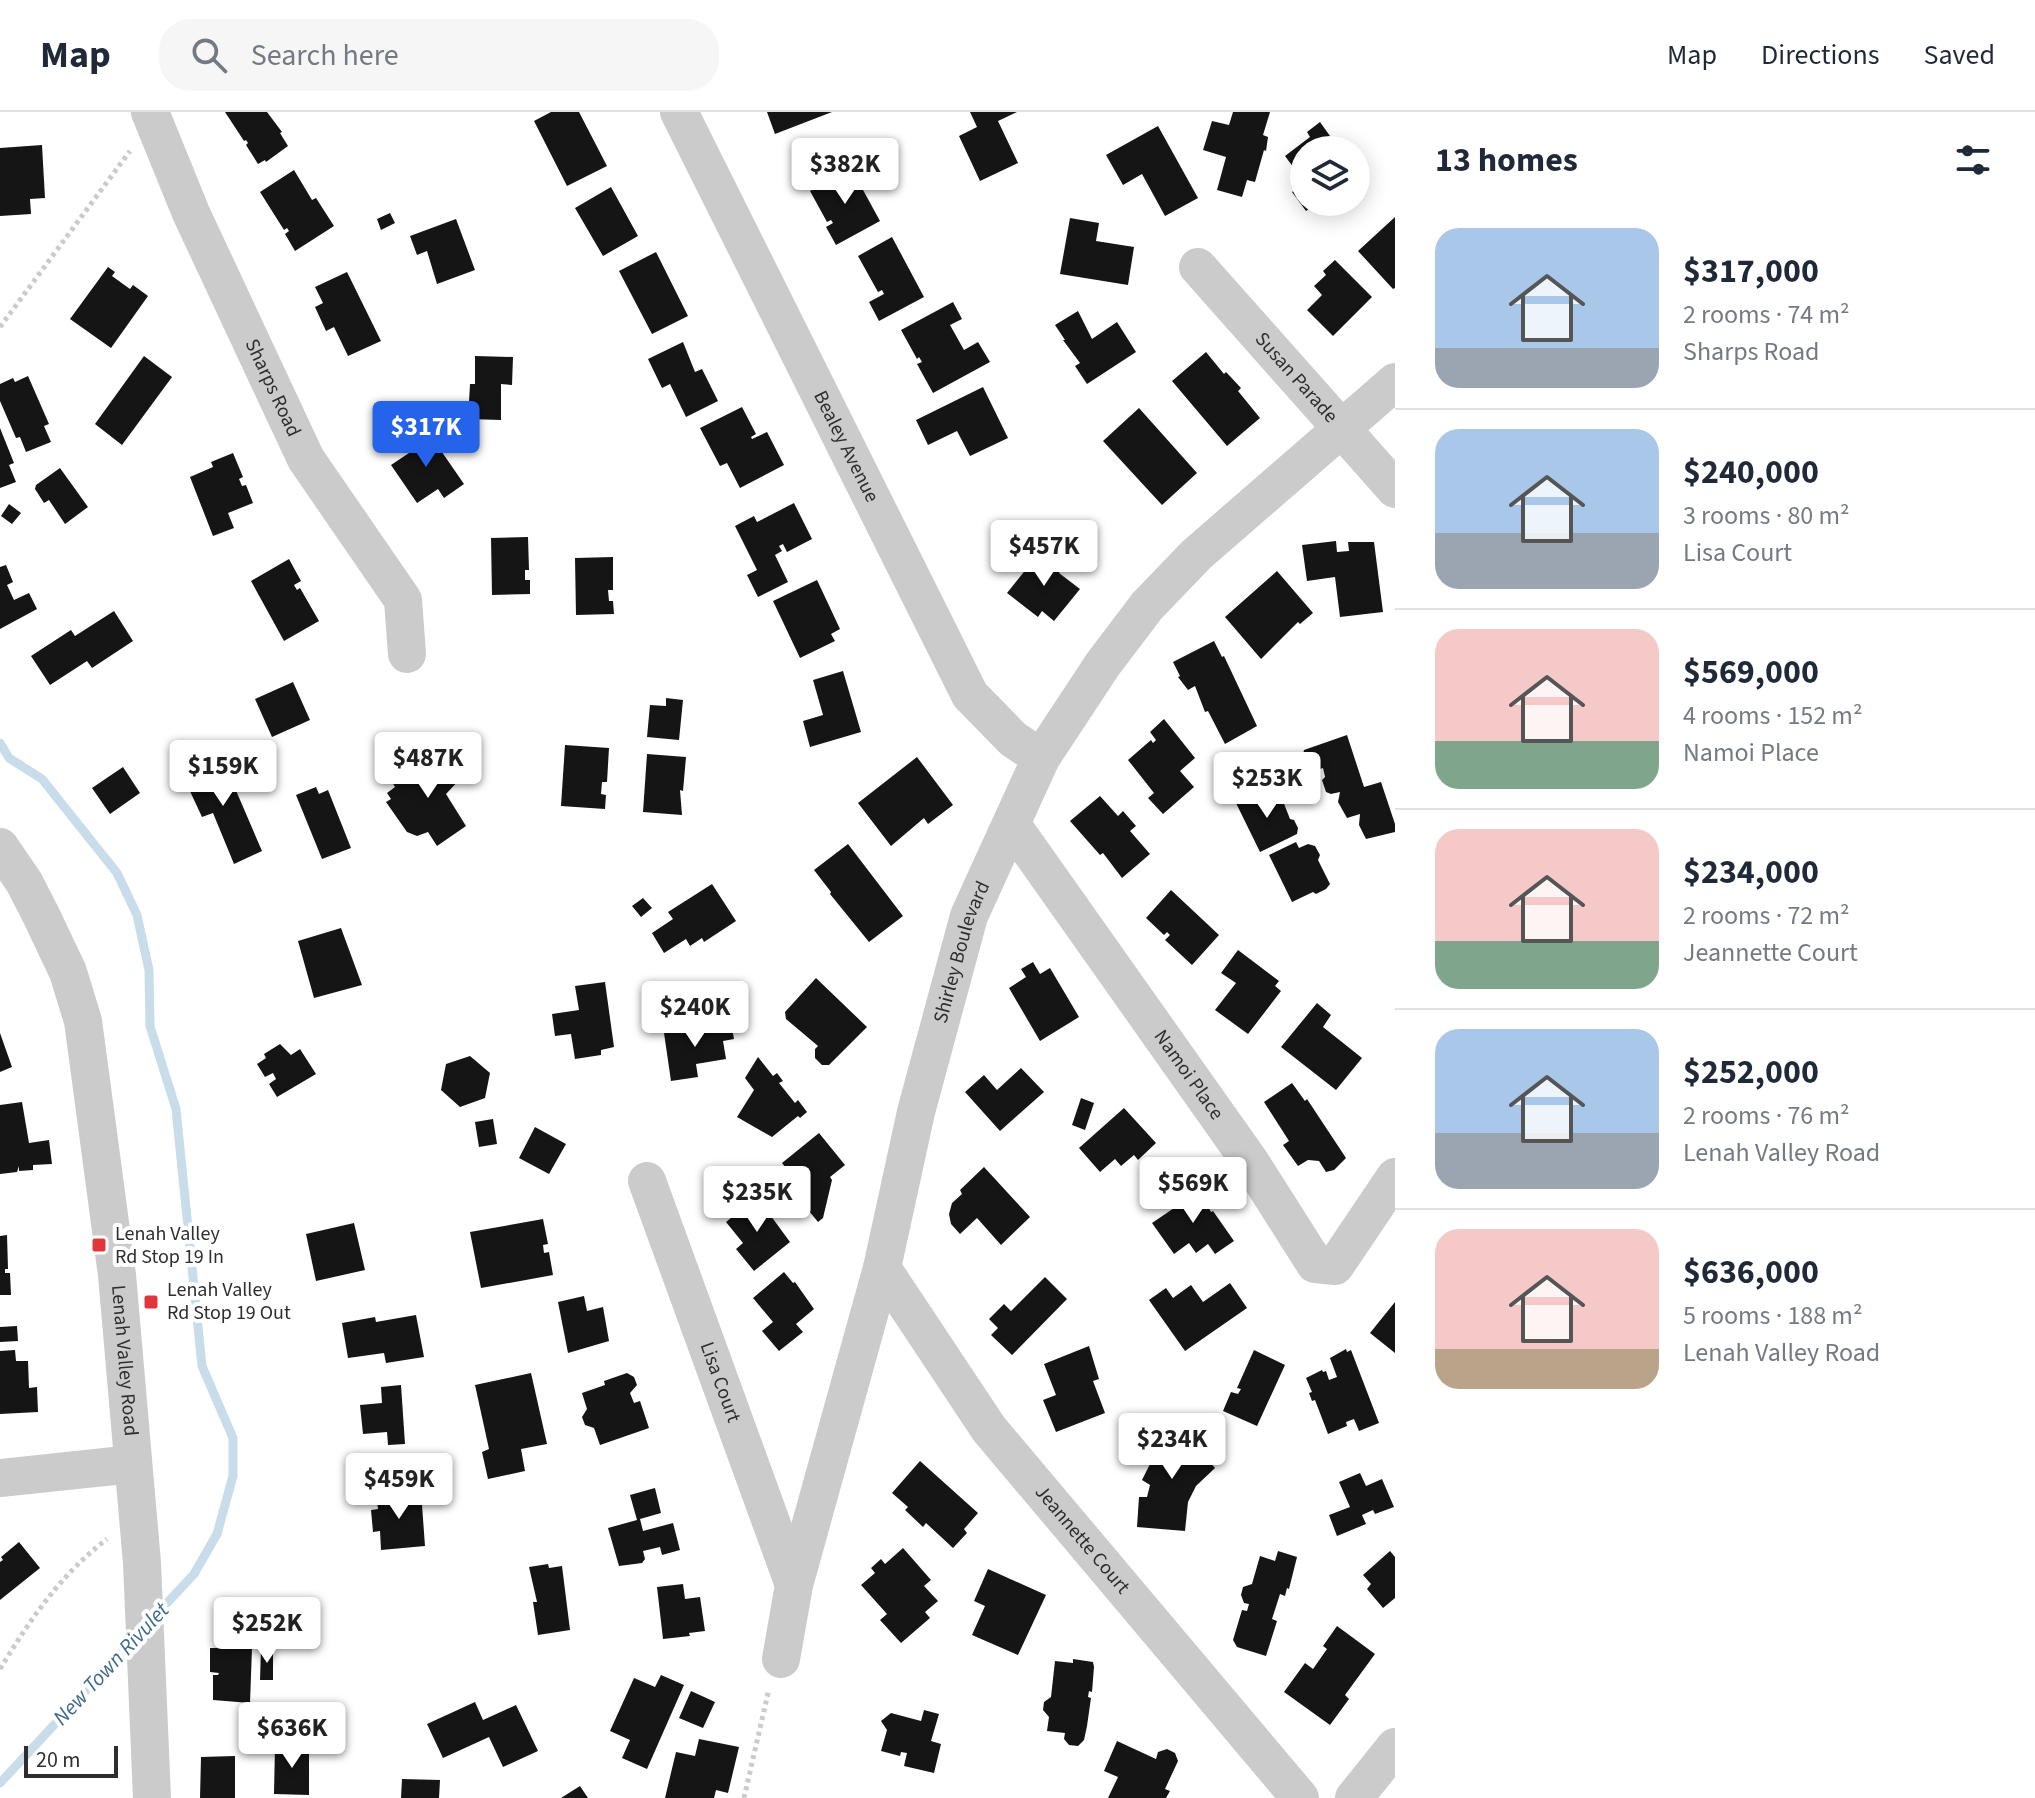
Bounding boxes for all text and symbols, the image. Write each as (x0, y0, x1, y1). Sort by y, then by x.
search box (159, 19, 719, 91)
text: Map (40, 28, 111, 82)
icon: search (187, 33, 231, 77)
text: Search here (251, 34, 399, 77)
text: Map (1667, 35, 1717, 75)
text: Directions (1761, 35, 1880, 75)
text: Saved (1924, 35, 1995, 75)
map controls (1290, 136, 1370, 216)
button: layers (1290, 136, 1370, 216)
text: 13 homes (1435, 136, 1578, 185)
pin: $382K (789, 138, 901, 206)
icon: filters (1951, 138, 1995, 182)
text: $382K (810, 145, 880, 182)
text: $317,000 (1683, 247, 1819, 296)
icon: home (1499, 260, 1595, 356)
text: 2 rooms · 74 m² (1683, 296, 1850, 333)
street label: Susan Parade (1248, 326, 1344, 429)
text: Sharps Road (1683, 333, 1819, 370)
street label: Sharps Road (238, 334, 308, 441)
street label: Bealey Avenue (806, 386, 886, 507)
pin: $317K (370, 401, 482, 469)
text: $317K (391, 408, 461, 445)
text: $240,000 (1683, 448, 1819, 497)
icon: home (1499, 461, 1595, 557)
text: 3 rooms · 80 m² (1683, 497, 1850, 534)
pin: $457K (988, 520, 1100, 588)
text: $457K (1009, 527, 1079, 564)
text: Lisa Court (1683, 534, 1792, 571)
text: $569,000 (1683, 648, 1819, 697)
icon: home (1499, 661, 1595, 757)
text: 4 rooms · 152 m² (1683, 697, 1862, 734)
pin: $487K (372, 732, 484, 800)
text: Namoi Place (1683, 734, 1819, 771)
text: $487K (393, 739, 463, 776)
pin: $159K (167, 740, 279, 808)
text: $159K (188, 747, 258, 784)
pin: $253K (1211, 752, 1323, 820)
text: $253K (1232, 759, 1302, 796)
text: $234,000 (1683, 848, 1819, 897)
icon: home (1499, 861, 1595, 957)
street label: Shirley Boulevard (927, 877, 997, 1026)
text: 2 rooms · 72 m² (1683, 897, 1850, 934)
text: Jeannette Court (1683, 934, 1858, 971)
pin: $240K (639, 981, 751, 1049)
text: $240K (660, 988, 730, 1025)
street label: Namoi Place (1147, 1024, 1230, 1126)
text: $252,000 (1683, 1048, 1819, 1097)
icon: home (1499, 1061, 1595, 1157)
text: 2 rooms · 76 m² (1683, 1097, 1850, 1134)
text: Lenah Valley Road (1683, 1134, 1880, 1171)
pin: $569K (1137, 1157, 1249, 1225)
text: $569K (1158, 1164, 1228, 1201)
pin: $235K (701, 1166, 813, 1234)
text: $235K (722, 1173, 792, 1210)
place label: Lenah Valley Rd Stop 19 In (115, 1220, 224, 1271)
marker: Lenah Valley Rd Stop 19 In (90, 1236, 108, 1254)
text: $636,000 (1683, 1248, 1819, 1297)
icon: home (1499, 1261, 1595, 1357)
place label: Lenah Valley Rd Stop 19 Out (167, 1276, 291, 1327)
street label: Lenah Valley Road (104, 1284, 145, 1437)
marker: Lenah Valley Rd Stop 19 Out (142, 1293, 160, 1311)
text: 5 rooms · 188 m² (1683, 1297, 1862, 1334)
text: Lenah Valley Road (1683, 1334, 1880, 1371)
street label: Lisa Court (693, 1338, 748, 1427)
pin: $234K (1116, 1413, 1228, 1481)
text: $234K (1137, 1420, 1207, 1457)
pin: $459K (343, 1453, 455, 1521)
text: $459K (364, 1460, 434, 1497)
street label: Jeannette Court (1028, 1479, 1136, 1600)
water label: New Town Rivulet (46, 1595, 177, 1733)
pin: $252K (211, 1597, 323, 1665)
text: $252K (232, 1604, 302, 1641)
pin: $636K (236, 1702, 348, 1770)
text: $636K (257, 1709, 327, 1746)
scale bar (24, 1742, 118, 1778)
text: 20 m (36, 1744, 81, 1776)

